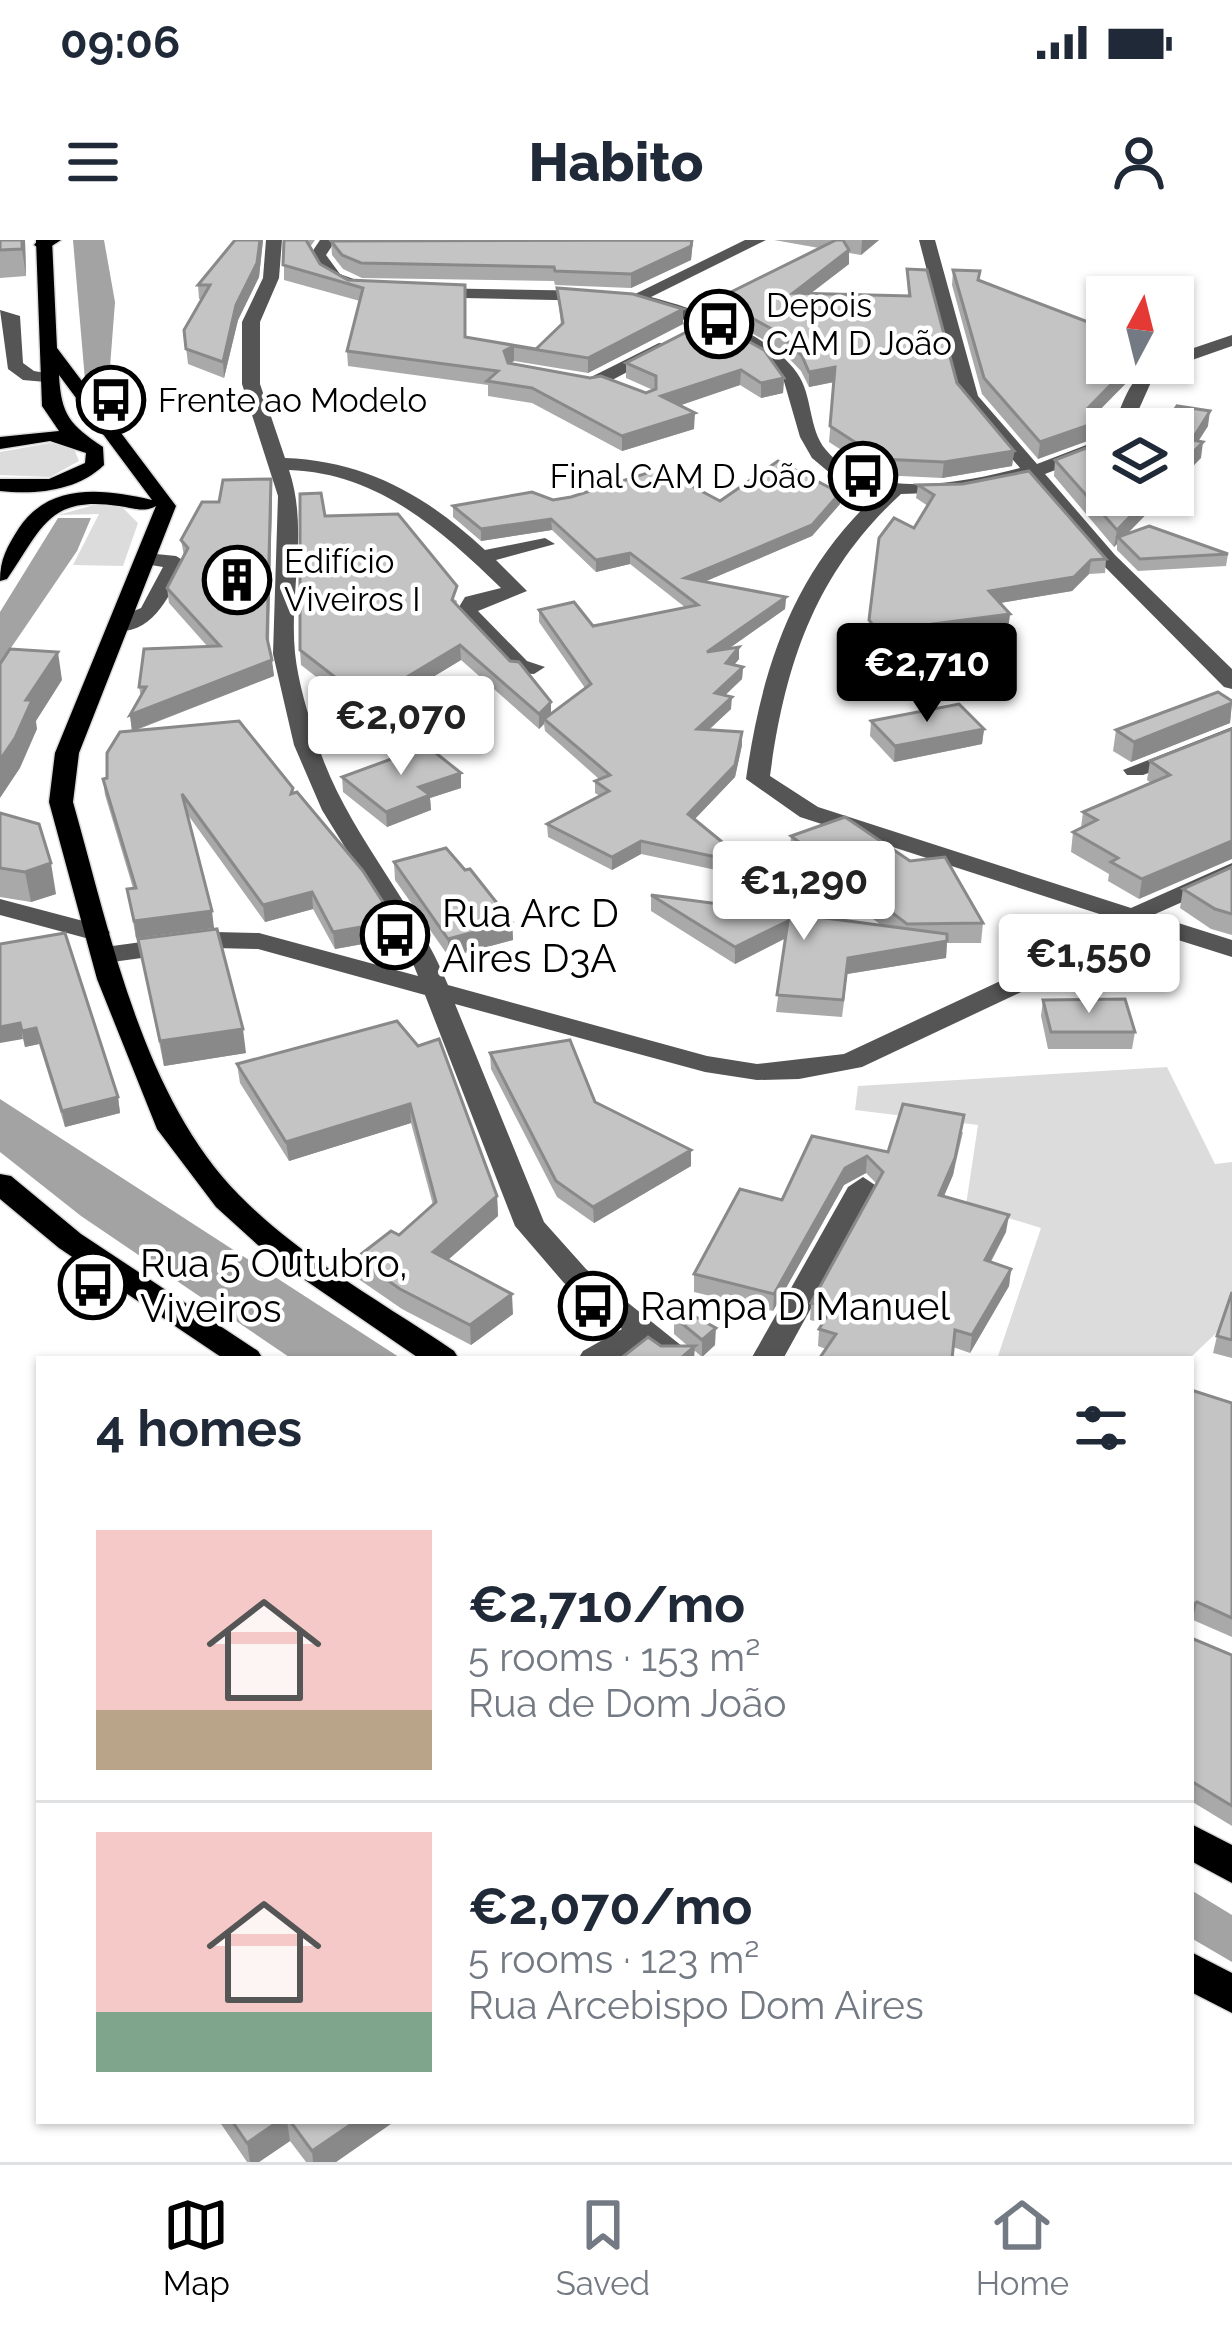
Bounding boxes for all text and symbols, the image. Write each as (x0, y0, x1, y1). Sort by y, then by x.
text: 09:06 (60, 16, 180, 69)
icon: menu (60, 129, 126, 195)
icon: person (1106, 129, 1172, 195)
text: Habito (528, 130, 704, 194)
north arrow (1086, 276, 1194, 384)
map controls (1086, 276, 1194, 516)
place label: Depois CAM D João (766, 286, 952, 363)
bus stop icon: Depois CAM D João (684, 289, 754, 359)
bus stop icon: Frente ao Modelo (76, 365, 146, 435)
place label: Frente ao Modelo (158, 381, 427, 420)
button: layers (1086, 408, 1194, 516)
bus stop icon: Final CAM D João (828, 441, 898, 511)
place label: Final CAM D João (550, 457, 816, 496)
place label: Edifício Viveiros I (284, 542, 420, 619)
building icon: Edifício Viveiros I (202, 545, 272, 615)
pin: €2,710 (829, 623, 1025, 725)
text: €2,710 (864, 639, 990, 685)
pin: €2,070 (303, 676, 499, 778)
text: €2,070 (335, 692, 467, 738)
pin: €1,290 (706, 841, 902, 943)
text: €1,290 (740, 857, 868, 903)
place label: Rua Arc D Aires D3A (442, 890, 619, 981)
bus stop icon: Rua Arc D Aires D3A (360, 900, 430, 970)
pin: €1,550 (991, 914, 1187, 1016)
text: €1,550 (1026, 930, 1152, 976)
place label: Rua 5 Outubro, Viveiros (140, 1240, 408, 1331)
bus stop icon: Rua 5 Outubro, Viveiros (58, 1250, 128, 1320)
bus stop icon: Rampa D Manuel (558, 1271, 628, 1341)
place label: Rampa D Manuel (640, 1283, 950, 1329)
icon: filters (1068, 1395, 1134, 1461)
text: 4 homes (96, 1398, 302, 1458)
text: €2,710/mo (468, 1574, 745, 1634)
icon: home (192, 1578, 336, 1722)
text: 5 rooms · 153 m² (468, 1634, 760, 1680)
text: Rua de Dom João (468, 1680, 787, 1726)
text: €2,070/mo (468, 1876, 752, 1936)
icon: home (192, 1880, 336, 2024)
text: 5 rooms · 123 m² (468, 1936, 759, 1982)
text: Rua Arcebispo Dom Aires (468, 1982, 924, 2028)
tab: Map (163, 2192, 230, 2303)
tab: Saved (556, 2192, 650, 2303)
tab: Home (976, 2192, 1069, 2303)

